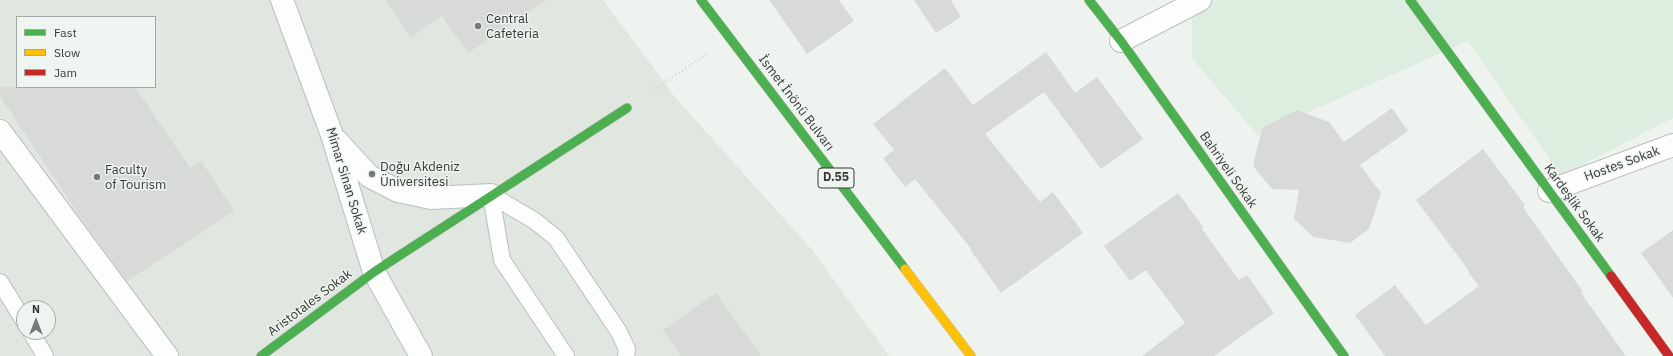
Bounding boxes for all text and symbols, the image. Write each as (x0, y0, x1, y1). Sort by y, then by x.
place label: Central Cafeteria (486, 11, 539, 42)
legend (16, 16, 156, 88)
marker: Central Cafeteria (473, 21, 483, 31)
text: Fast (54, 25, 77, 40)
text: Slow (54, 45, 80, 60)
street label: İsmet İnönü Bulvarı (755, 52, 837, 154)
text: Jam (54, 65, 77, 80)
street label: Mimar Sinan Sokak (322, 126, 370, 236)
street label: Bahriyeli Sokak (1196, 129, 1260, 211)
street label: Hostes Sokak (1582, 143, 1662, 185)
place label: Doğu Akdeniz Üniversitesi (380, 159, 460, 190)
street label: Kardeşlik Sokak (1540, 161, 1608, 245)
place label: Faculty of Tourism (105, 162, 166, 193)
road number: D.55 (818, 168, 854, 188)
marker: Doğu Akdeniz Üniversitesi (367, 169, 377, 179)
marker: Faculty of Tourism (92, 172, 102, 182)
street label: Aristotales Sokak (265, 266, 355, 340)
north arrow (16, 300, 56, 340)
text: N (32, 302, 40, 316)

